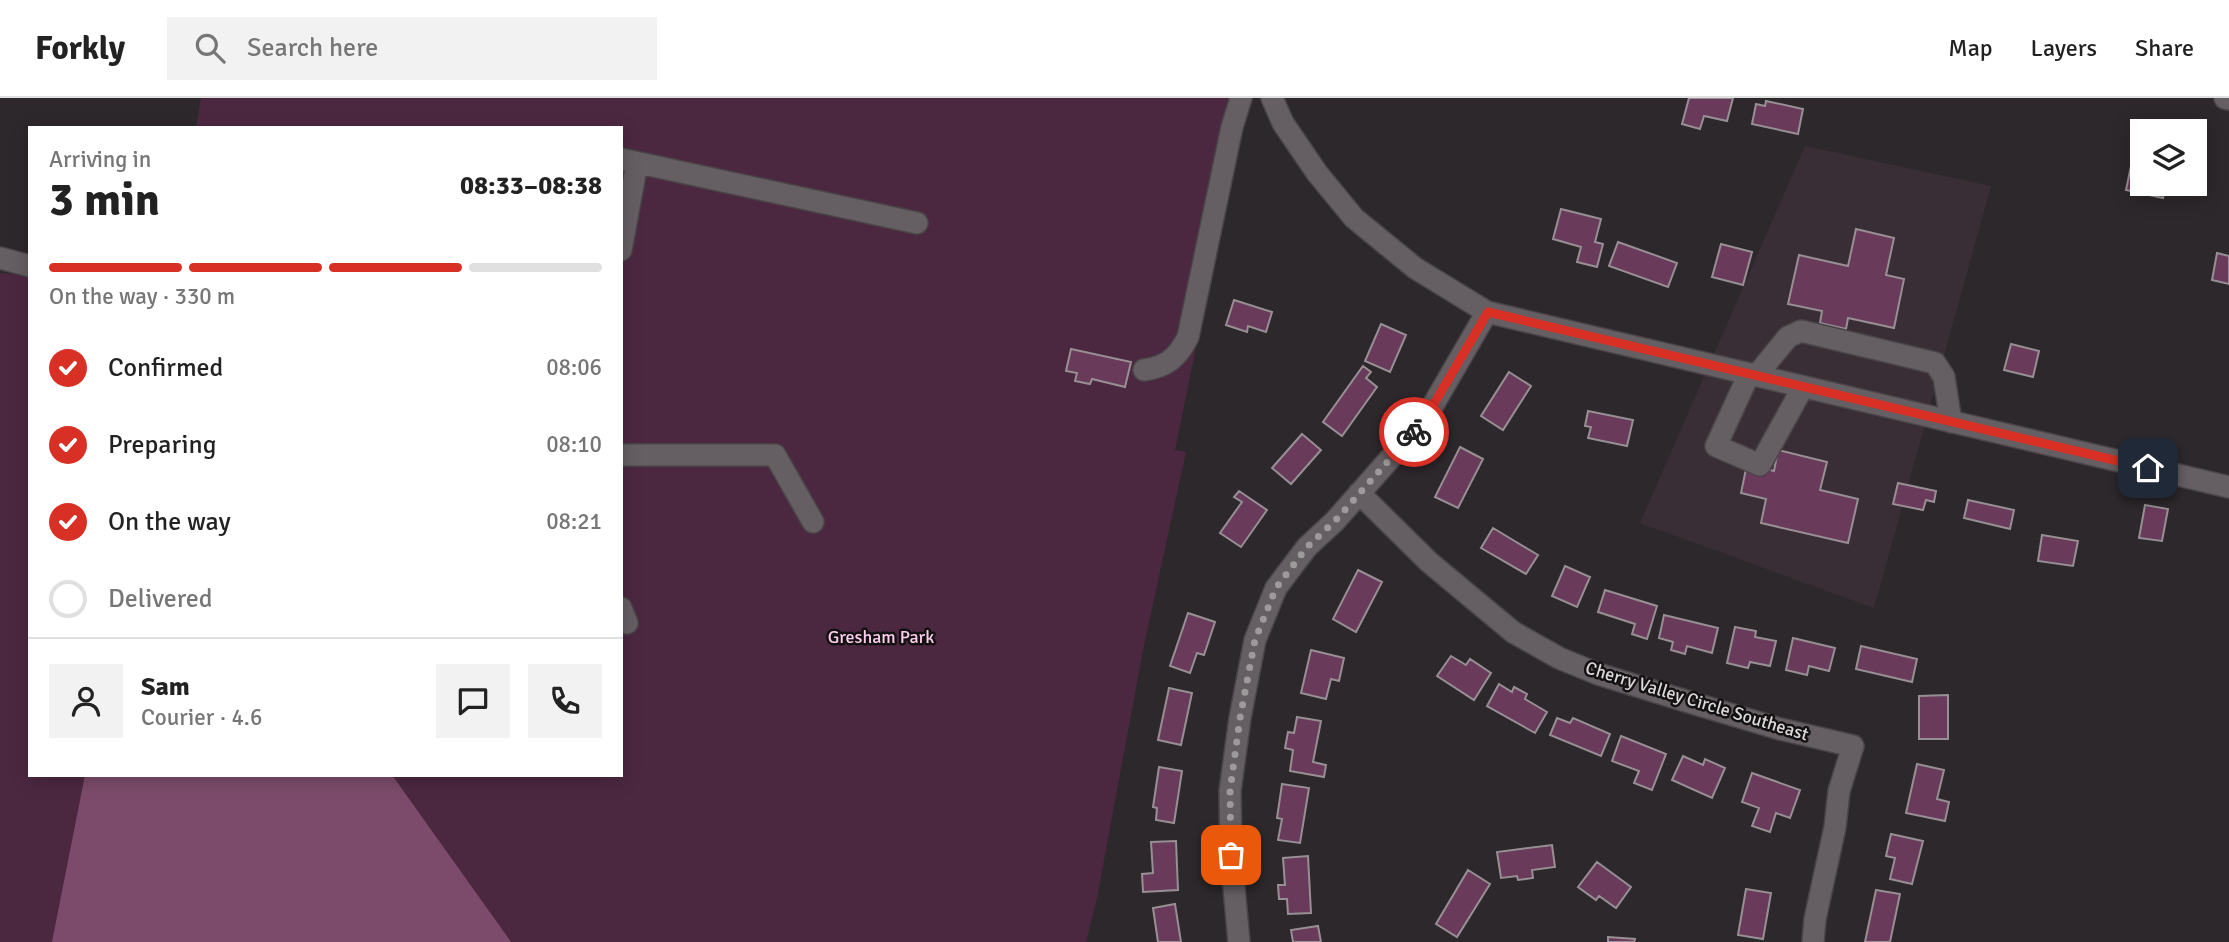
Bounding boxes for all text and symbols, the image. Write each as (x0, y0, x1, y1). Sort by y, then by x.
search box (167, 17, 657, 80)
text: Forkly (35, 28, 125, 69)
icon: search (191, 29, 229, 67)
text: Search here (247, 32, 378, 64)
text: Map (1948, 33, 1993, 63)
text: Layers (2031, 33, 2097, 63)
text: Share (2135, 33, 2194, 63)
map controls (2130, 119, 2207, 196)
button: layers (2130, 119, 2207, 196)
text: Arriving in (49, 145, 151, 174)
text: 08:33–08:38 (460, 170, 602, 202)
text: 3 min (49, 172, 160, 228)
text: On the way · 330 m (49, 282, 235, 311)
icon: check (49, 349, 87, 387)
text: Confirmed (108, 352, 223, 384)
text: 08:06 (546, 353, 602, 382)
courier (1379, 397, 1449, 467)
icon: bike (1395, 413, 1433, 451)
icon: check (49, 426, 87, 464)
text: Preparing (108, 429, 216, 461)
text: 08:10 (546, 430, 602, 459)
pin (2118, 438, 2178, 498)
icon: home (2129, 449, 2167, 487)
icon: check (49, 503, 87, 541)
text: On the way (108, 506, 231, 538)
text: 08:21 (546, 507, 602, 536)
text: Delivered (108, 583, 213, 615)
park label: Gresham Park (828, 626, 934, 648)
street label: Cherry Valley Circle Southeast (1583, 657, 1811, 745)
button: person (49, 664, 123, 738)
button: chat (436, 664, 510, 738)
button: phone (528, 664, 602, 738)
text: Sam (141, 671, 190, 703)
text: Courier · 4.6 (141, 703, 262, 732)
pin (1201, 825, 1261, 885)
icon: bag (1212, 836, 1250, 874)

